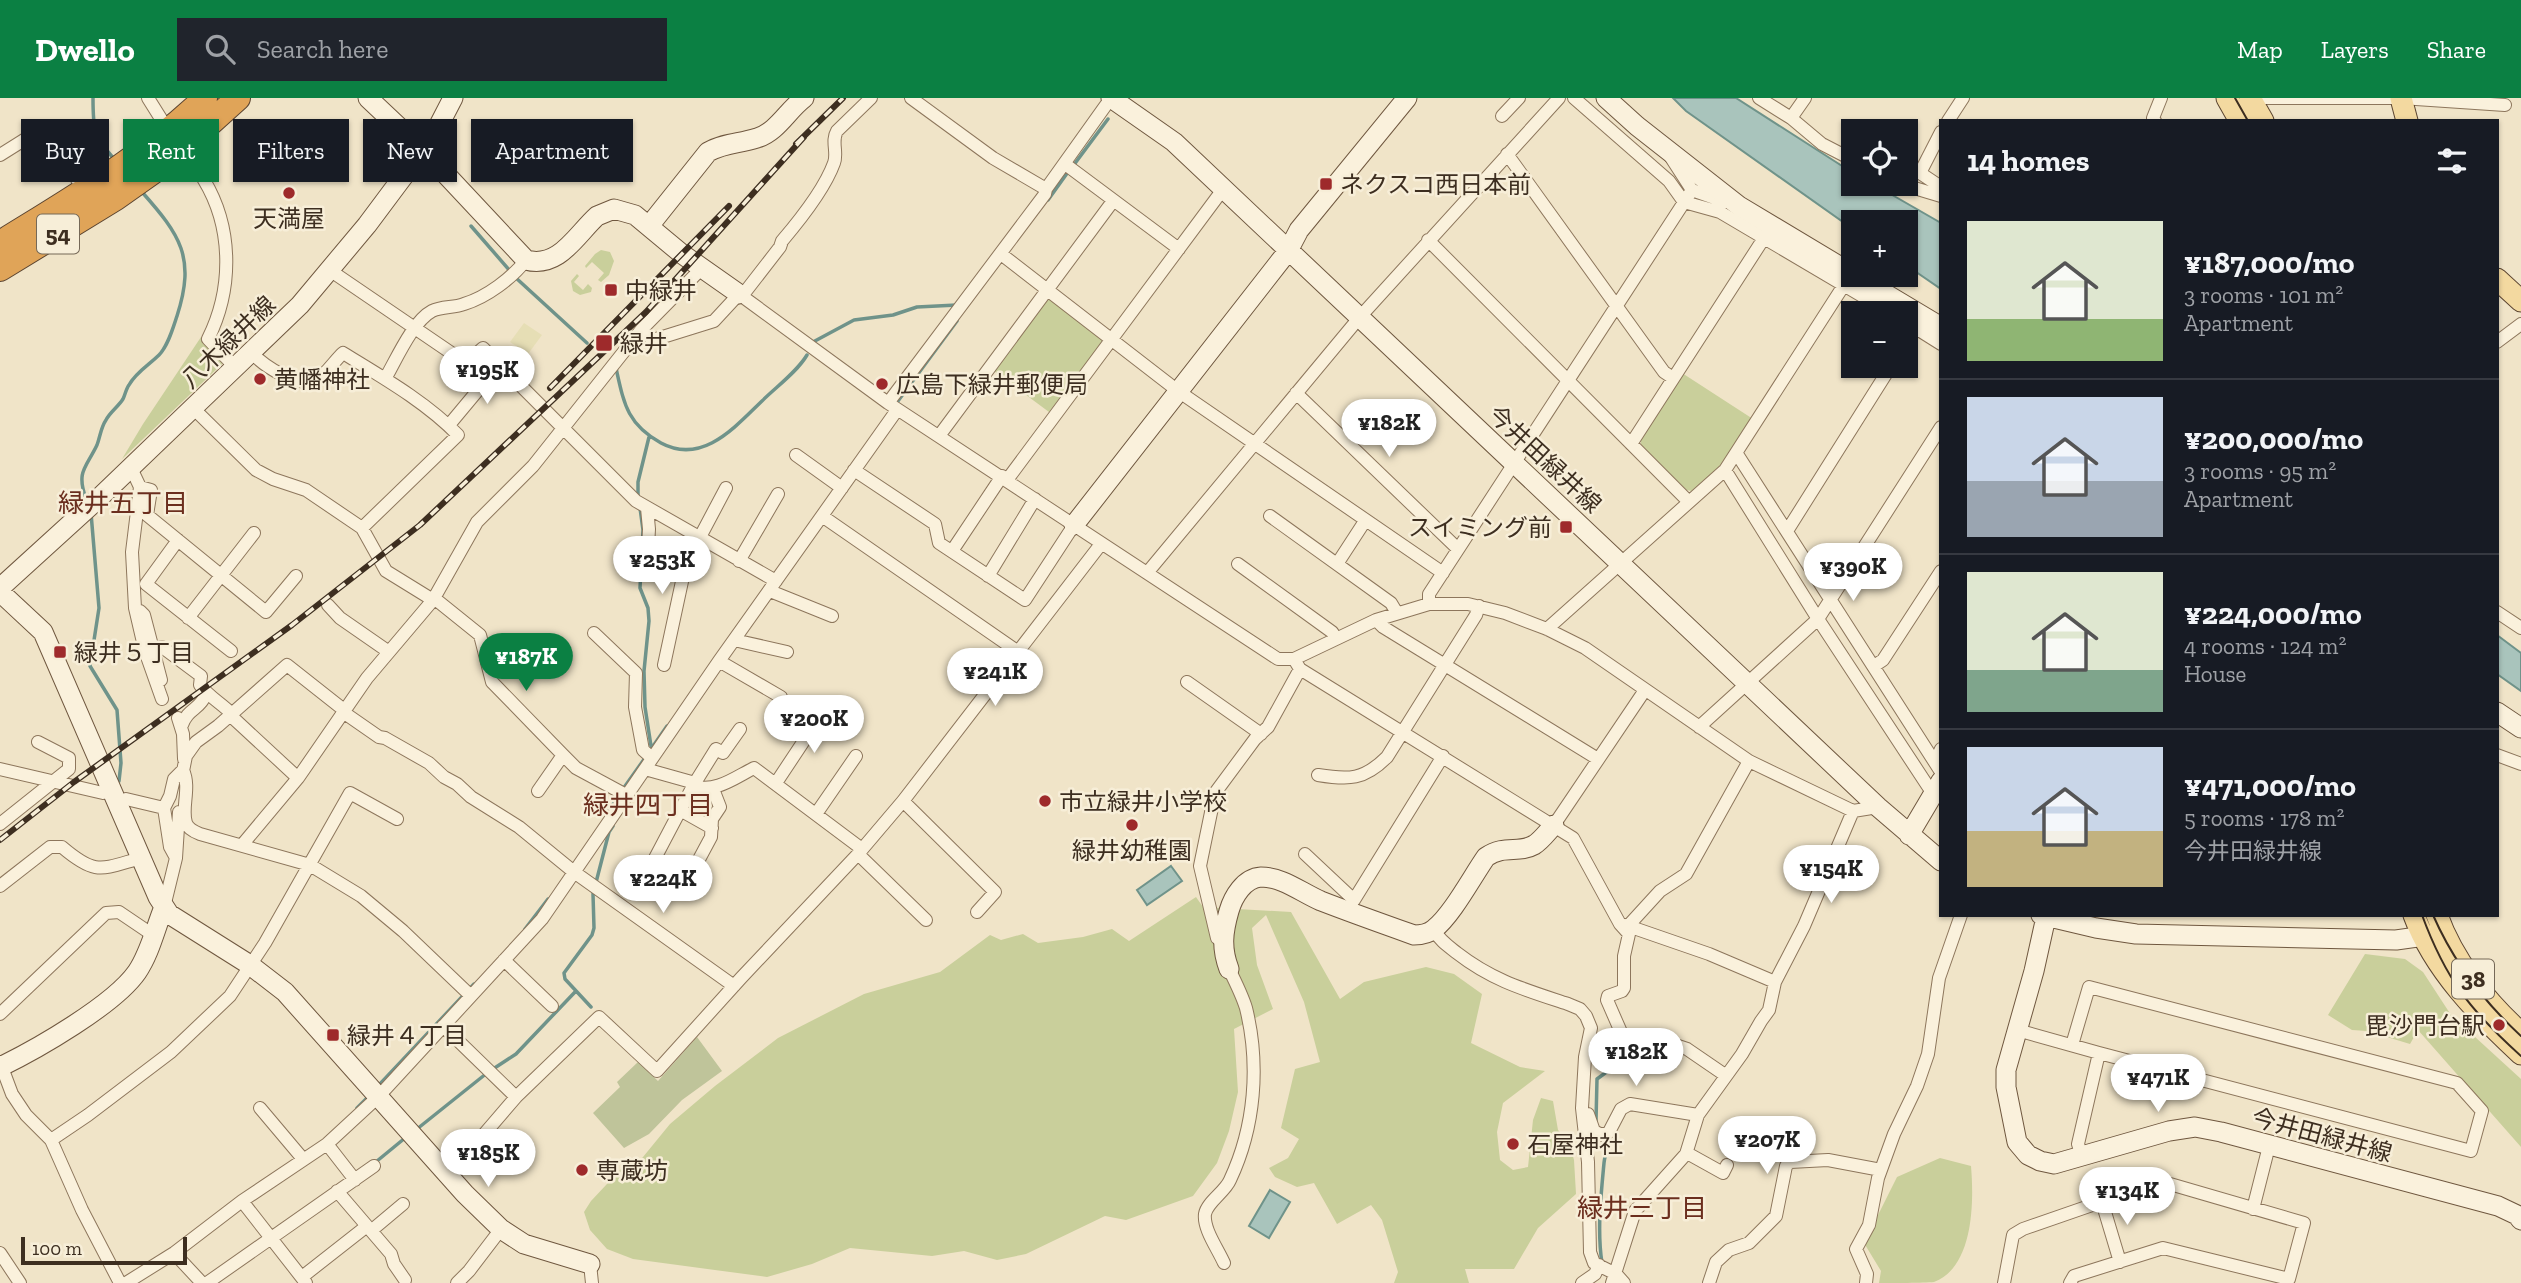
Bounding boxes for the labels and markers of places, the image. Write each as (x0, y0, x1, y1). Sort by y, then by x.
place label: ネクスコ西日本前 (1340, 170, 1531, 199)
marker: ネクスコ西日本前 (1318, 176, 1334, 192)
marker: 天満屋 (281, 185, 297, 201)
place label: 天満屋 (253, 204, 325, 233)
place label: 中緑井 (625, 276, 697, 305)
marker: 中緑井 (603, 282, 619, 298)
place label: 緑井 (620, 329, 668, 358)
marker: 緑井 (594, 333, 614, 353)
pin: ¥195K (438, 346, 536, 406)
place label: 黄幡神社 (274, 365, 370, 394)
place label: 広島下緑井郵便局 (896, 370, 1088, 399)
marker: 黄幡神社 (252, 371, 268, 387)
marker: 広島下緑井郵便局 (874, 376, 890, 392)
pin: ¥182K (1340, 400, 1438, 459)
place label: スイミング前 (1408, 513, 1552, 542)
marker: スイミング前 (1558, 519, 1574, 535)
pin: ¥253K (613, 536, 711, 596)
pin: ¥390K (1804, 544, 1902, 603)
pin: ¥187K (477, 634, 575, 693)
place label: 緑井５丁目 (74, 638, 194, 667)
marker: 緑井５丁目 (52, 644, 68, 660)
pin: ¥241K (946, 648, 1044, 708)
pin: ¥200K (765, 696, 863, 755)
place label: 市立緑井小学校 (1059, 787, 1227, 816)
marker: 市立緑井小学校 (1037, 793, 1053, 809)
marker: 緑井幼稚園 (1124, 817, 1140, 833)
place label: 緑井幼稚園 (1072, 836, 1192, 865)
pin: ¥154K (1782, 846, 1880, 905)
pin: ¥224K (614, 856, 712, 915)
place label: 毘沙門台駅 (2365, 1011, 2485, 1040)
marker: 毘沙門台駅 (2491, 1017, 2507, 1033)
place label: 緑井４丁目 (347, 1021, 467, 1050)
marker: 緑井４丁目 (325, 1027, 341, 1043)
pin: ¥182K (1587, 1028, 1685, 1088)
pin: ¥471K (2109, 1054, 2207, 1114)
pin: ¥207K (1718, 1116, 1816, 1176)
pin: ¥185K (439, 1130, 537, 1189)
place label: 石屋神社 (1527, 1130, 1623, 1159)
marker: 石屋神社 (1505, 1136, 1521, 1152)
place label: 専蔵坊 (596, 1156, 668, 1185)
marker: 専蔵坊 (574, 1162, 590, 1178)
pin: ¥134K (2078, 1168, 2176, 1227)

